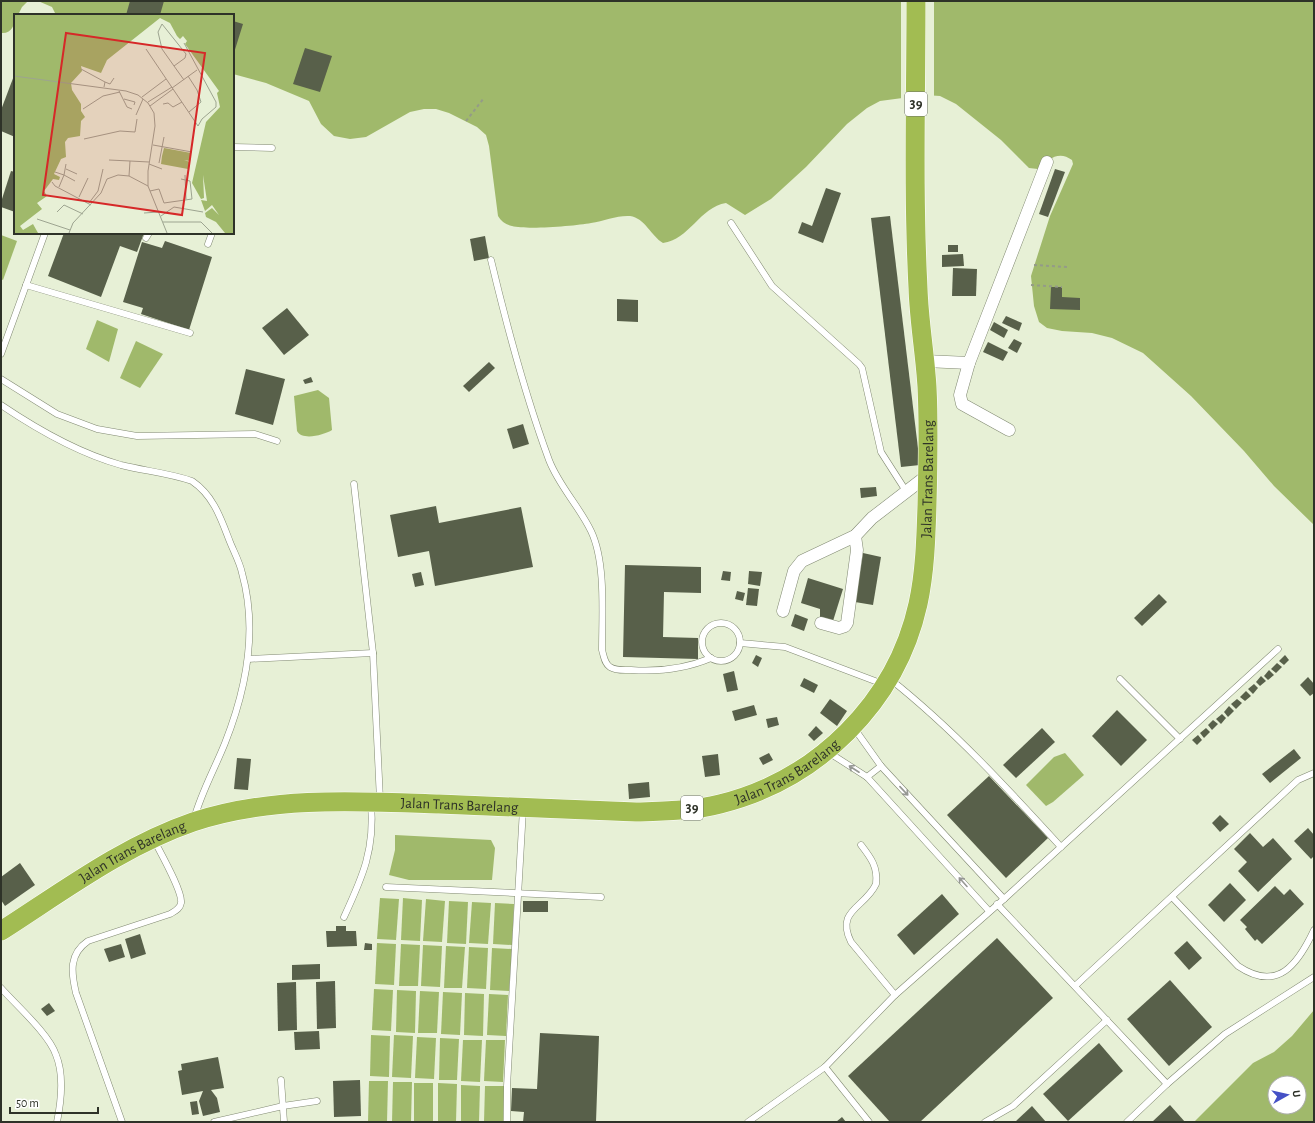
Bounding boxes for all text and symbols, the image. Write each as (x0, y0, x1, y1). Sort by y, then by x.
inset map (14, 14, 234, 234)
road number: 39 (905, 92, 927, 116)
street label: Jalan Trans Barelang (918, 419, 936, 538)
street label: Jalan Trans Barelang (733, 736, 842, 807)
one-way arrow (848, 764, 860, 772)
one-way arrow (899, 786, 909, 796)
street label: Jalan Trans Barelang (400, 795, 519, 815)
road number: 39 (681, 796, 703, 820)
street label: Jalan Trans Barelang (77, 818, 188, 885)
one-way arrow (959, 878, 968, 888)
north arrow (1267, 1075, 1307, 1115)
scale bar (10, 1089, 98, 1115)
text: U (1290, 1089, 1302, 1098)
text: 50 m (16, 1097, 39, 1109)

